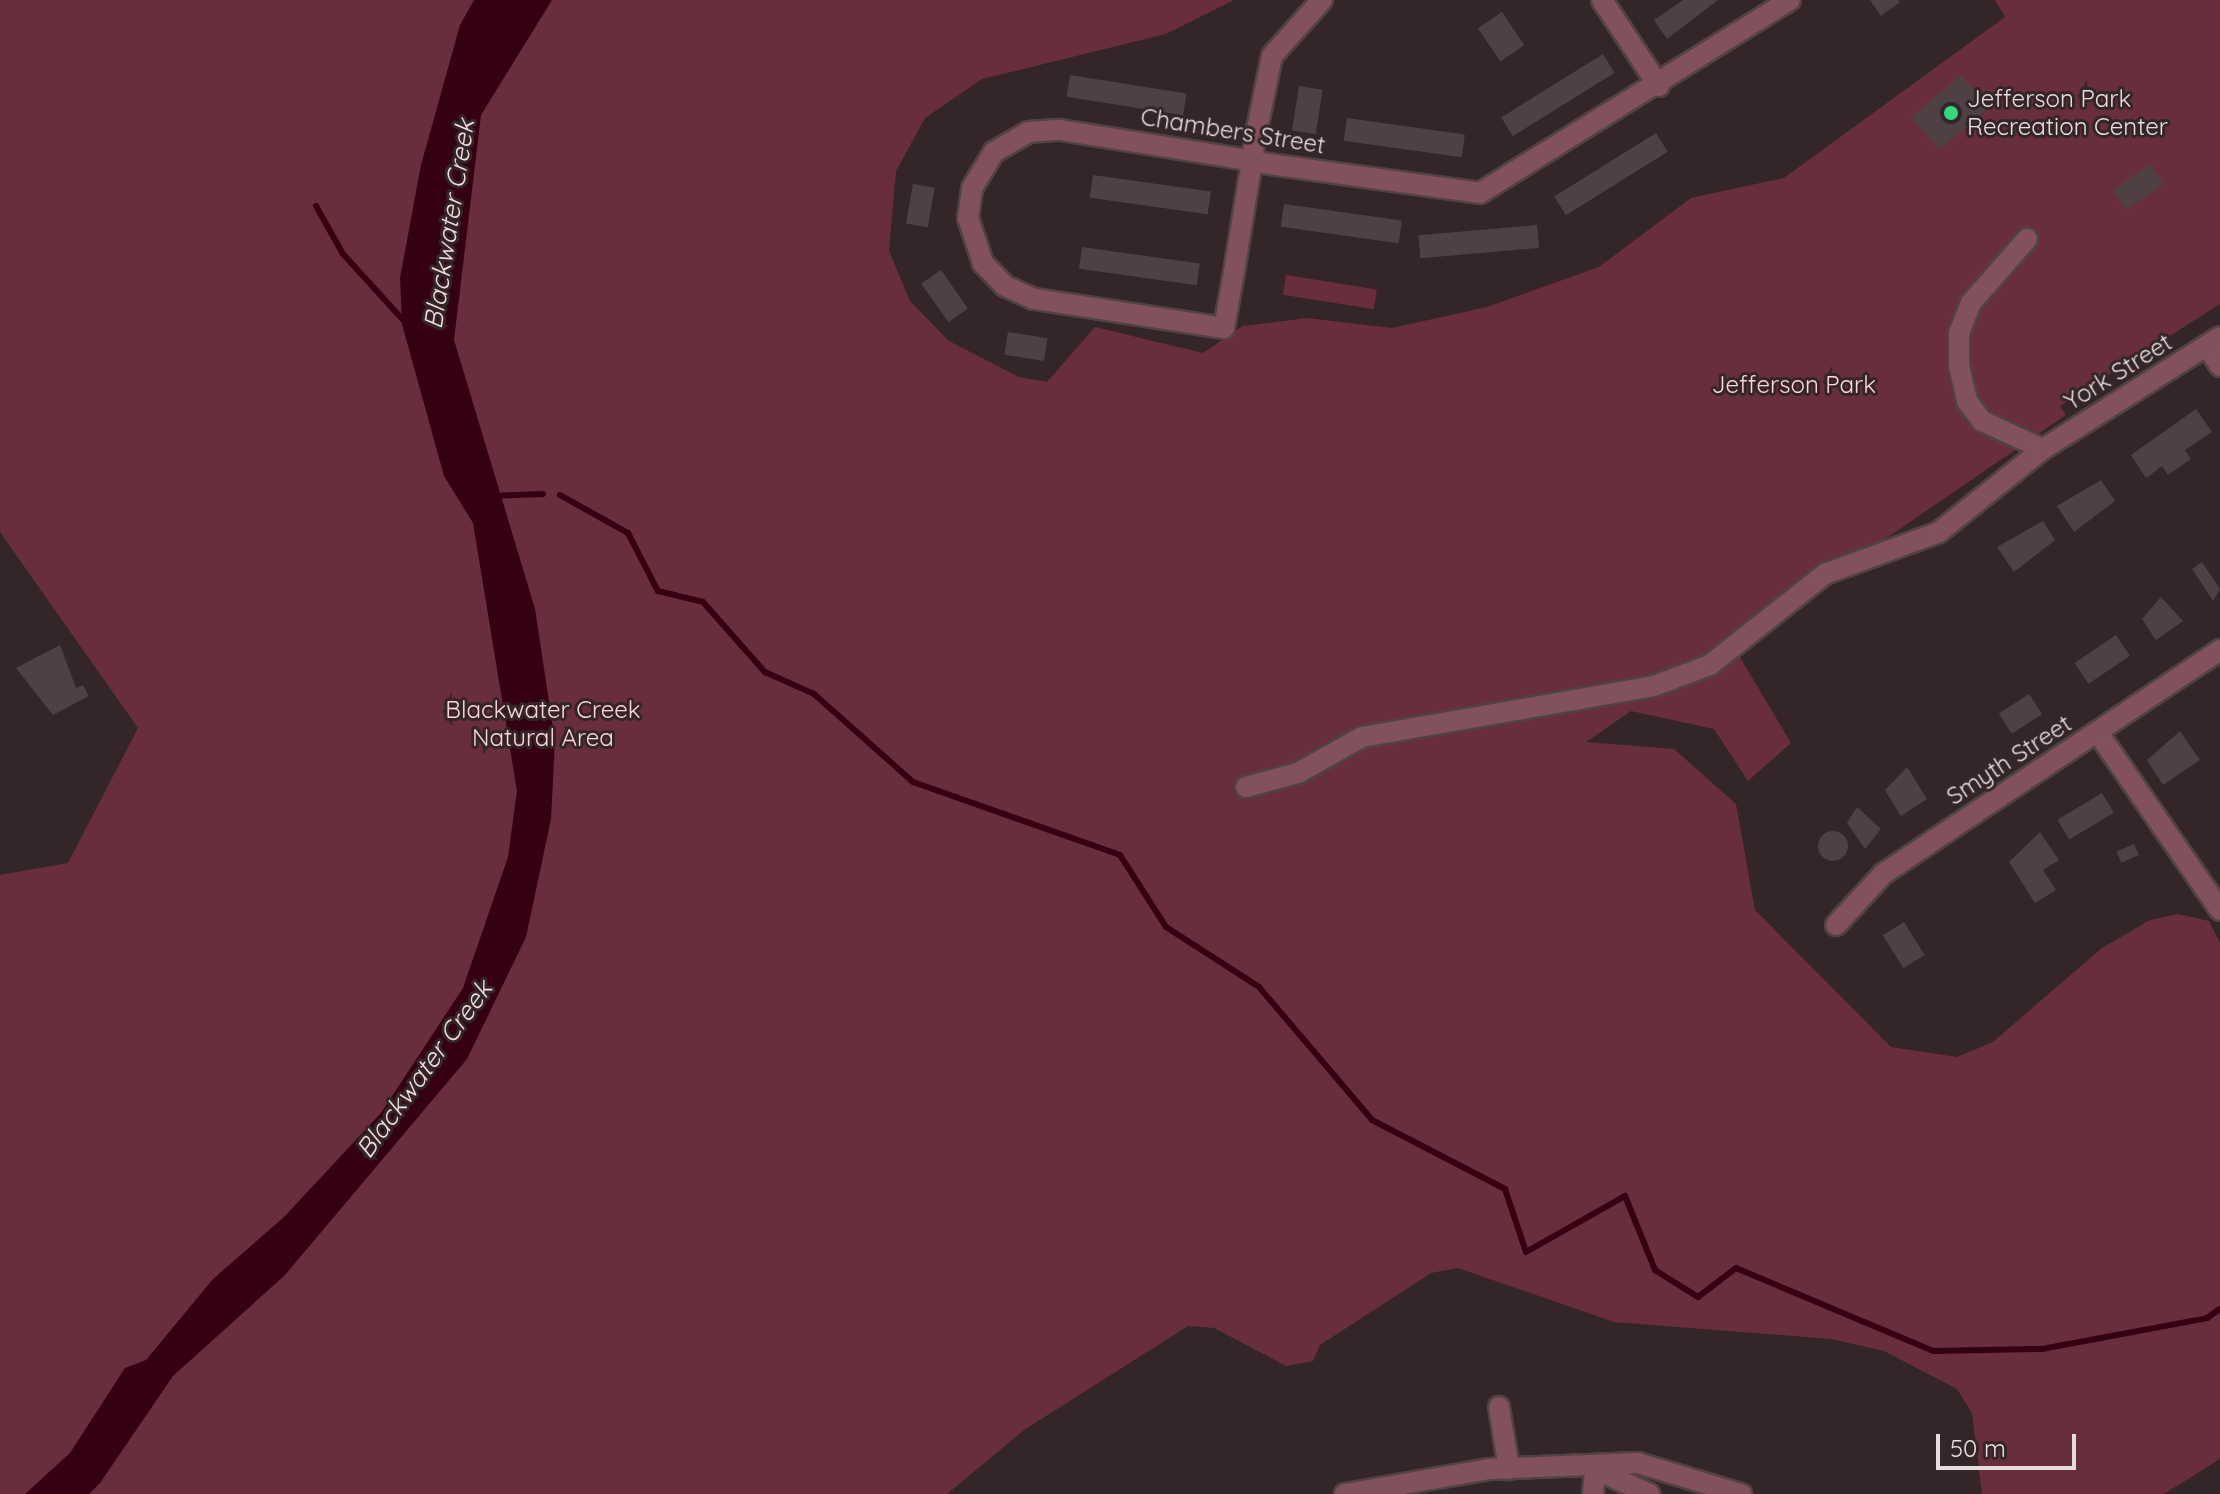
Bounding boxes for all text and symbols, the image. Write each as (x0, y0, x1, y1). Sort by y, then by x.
place label: Jefferson Park Recreation Center (1967, 85, 2168, 141)
street label: Chambers Street (1139, 102, 1327, 160)
marker: Jefferson Park Recreation Center (1942, 104, 1960, 122)
water label: Blackwater Creek (417, 117, 481, 331)
street label: York Street (2059, 328, 2177, 416)
park label: Jefferson Park (1712, 371, 1876, 399)
park label: Blackwater Creek Natural Area (445, 696, 641, 752)
street label: Smyth Street (1941, 709, 2077, 811)
water label: Blackwater Creek (349, 974, 499, 1164)
scale bar (1940, 1418, 2080, 1468)
text: 50 m (1950, 1433, 2006, 1463)

